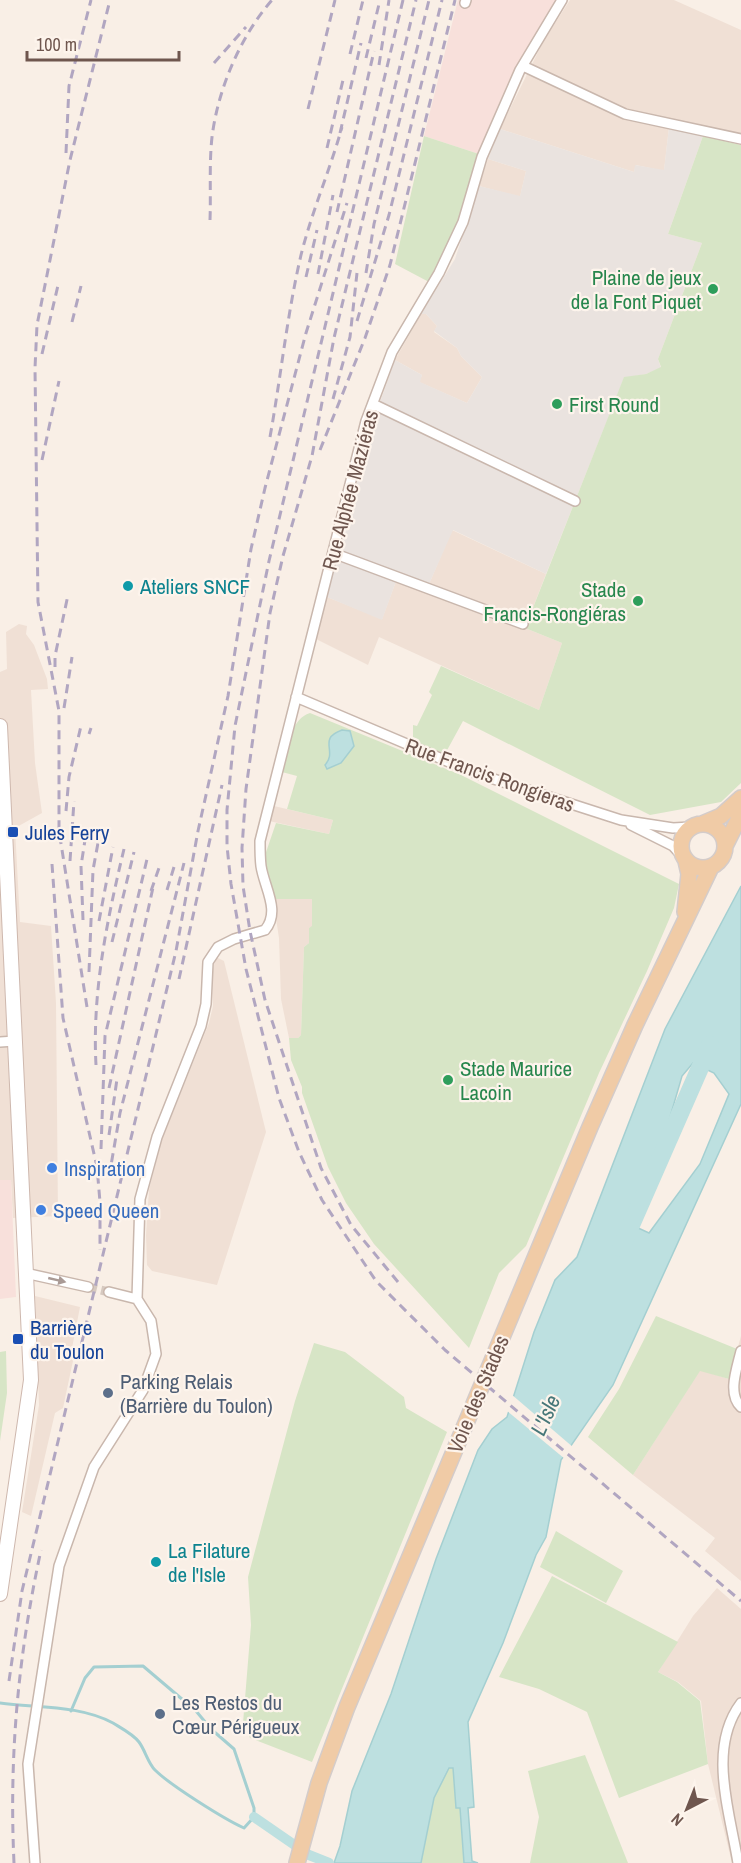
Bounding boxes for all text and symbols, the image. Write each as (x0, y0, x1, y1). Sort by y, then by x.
scale bar (27, 24, 178, 62)
text: 100 m (36, 32, 77, 57)
place label: Plaine de jeux de la Font Piquet (571, 263, 701, 316)
marker: Plaine de jeux de la Font Piquet (706, 282, 720, 296)
place label: First Round (569, 390, 659, 419)
marker: First Round (550, 397, 564, 411)
street label: Rue Alphée Maziéras (315, 407, 385, 573)
place label: Ateliers SNCF (139, 572, 250, 601)
place label: Stade Francis-Rongiéras (483, 575, 626, 628)
marker: Ateliers SNCF (121, 579, 135, 593)
marker: Stade Francis-Rongiéras (631, 594, 645, 608)
street label: Rue Francis Rongieras (401, 731, 579, 819)
place label: Jules Ferry (25, 818, 110, 847)
marker: Jules Ferry (6, 825, 20, 839)
place label: Stade Maurice Lacoin (460, 1054, 572, 1107)
marker: Stade Maurice Lacoin (441, 1073, 455, 1087)
place label: Inspiration (64, 1154, 145, 1183)
marker: Inspiration (45, 1161, 59, 1175)
place label: Speed Queen (53, 1196, 159, 1225)
marker: Speed Queen (34, 1203, 48, 1217)
one-way arrow (47, 1275, 66, 1285)
place label: Barrière du Toulon (30, 1313, 104, 1366)
street label: Voie des Stades (440, 1331, 516, 1457)
marker: Barrière du Toulon (11, 1332, 25, 1346)
place label: Parking Relais (Barrière du Toulon) (120, 1367, 273, 1420)
marker: Parking Relais (Barrière du Toulon) (101, 1386, 115, 1400)
water label: L'Isle (523, 1390, 567, 1440)
place label: La Filature de l'Isle (168, 1536, 250, 1589)
marker: La Filature de l'Isle (149, 1555, 163, 1569)
place label: Les Restos du Cœur Périgueux (172, 1688, 300, 1741)
marker: Les Restos du Cœur Périgueux (153, 1707, 167, 1721)
north arrow (657, 1779, 717, 1839)
text: N (666, 1809, 688, 1831)

